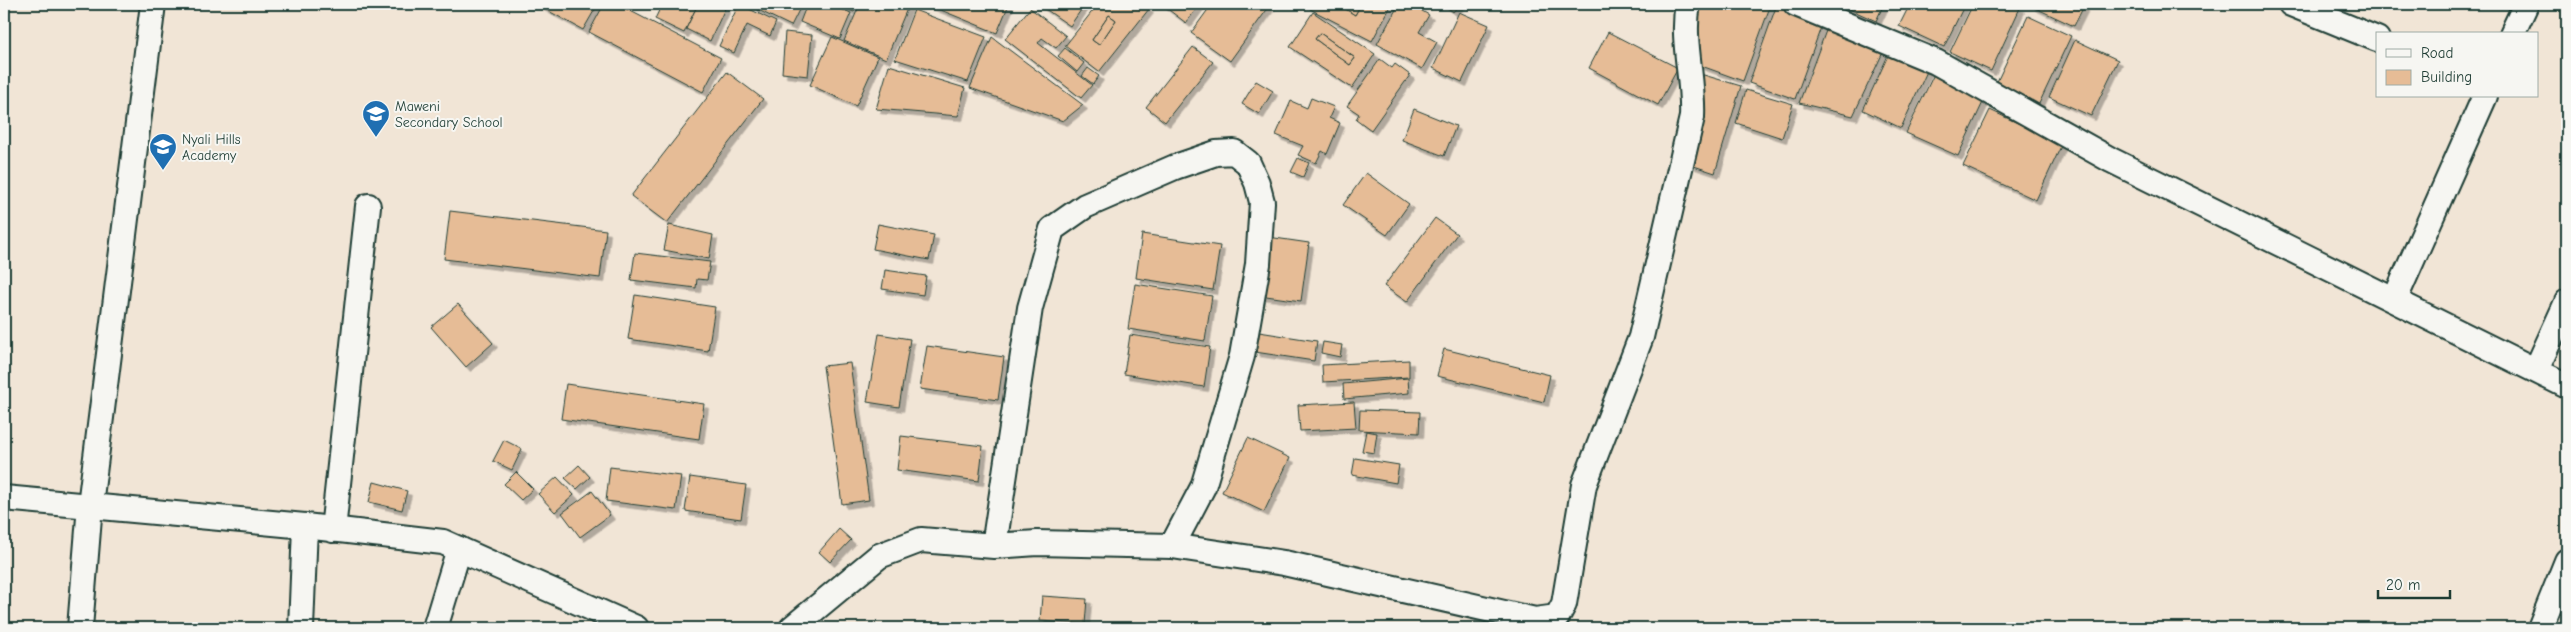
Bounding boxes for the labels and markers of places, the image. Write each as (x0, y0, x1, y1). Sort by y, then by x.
place label: Maweni Secondary School (395, 98, 503, 131)
school or university icon: Maweni Secondary School (361, 99, 391, 138)
place label: Nyali Hills Academy (182, 131, 241, 164)
school or university icon: Nyali Hills Academy (148, 132, 178, 171)

